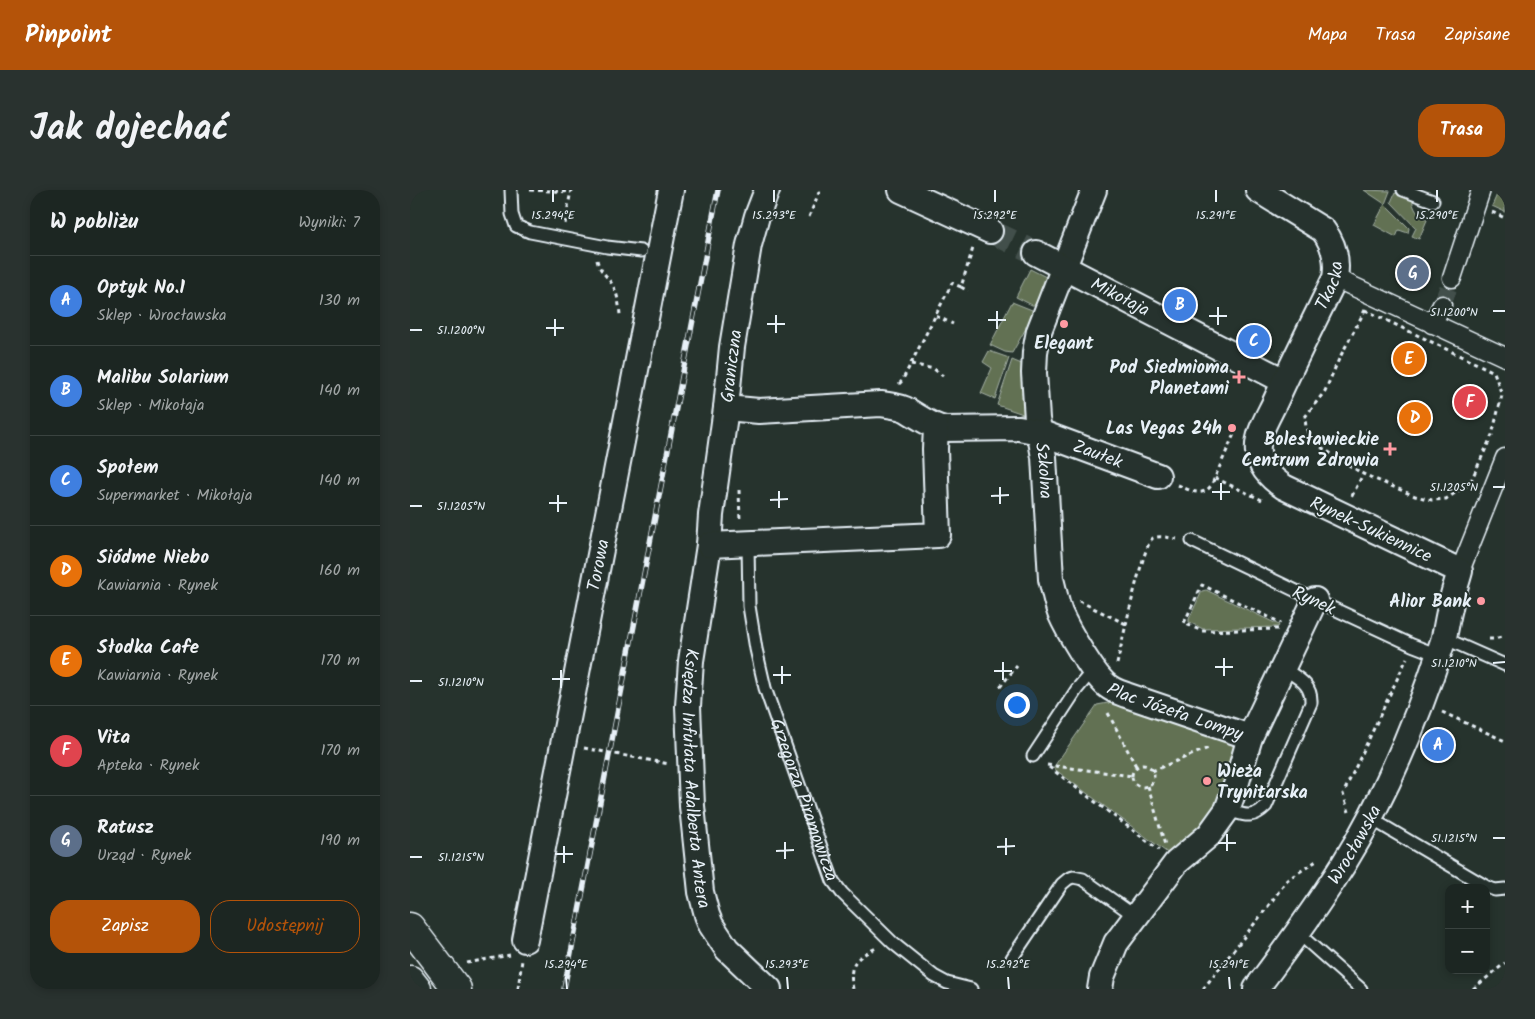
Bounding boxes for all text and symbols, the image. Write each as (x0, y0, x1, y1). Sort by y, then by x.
text: Pinpoint (25, 16, 112, 55)
text: Mapa (1308, 21, 1348, 50)
text: Trasa (1376, 21, 1416, 50)
text: Zapisane (1444, 21, 1510, 50)
text: Jak dojechać (30, 102, 229, 158)
button: Trasa (1418, 104, 1505, 157)
text: W pobliżu (50, 206, 138, 239)
text: 15.294°E (531, 206, 576, 225)
text: 15.293°E (752, 206, 797, 225)
text: 15.292°E (973, 206, 1018, 225)
text: 15.291°E (1196, 206, 1237, 225)
text: 15.290°E (1416, 206, 1459, 225)
text: Wyniki: 7 (299, 210, 360, 235)
pin: G (1397, 254, 1429, 292)
street label: Tkacka (1308, 261, 1352, 316)
street label: Mikołaja (1085, 271, 1154, 325)
text: Optyk No.1 (97, 273, 185, 303)
pin: B (1164, 286, 1196, 324)
text: A (61, 288, 71, 313)
text: 130 m (319, 288, 360, 313)
text: Sklep · Wrocławska (97, 303, 226, 328)
text: 51.1200°N (1430, 303, 1478, 322)
marker: Elegant (1058, 318, 1070, 330)
text: 51.1200°N (437, 321, 485, 340)
pin: C (1238, 322, 1270, 360)
street label: Graniczna (714, 328, 751, 404)
place label: Elegant (1034, 330, 1095, 359)
pin: E (1393, 340, 1425, 378)
place label: Pod Siedmioma Planetami (1110, 354, 1229, 404)
text: Malibu Solarium (97, 363, 229, 393)
marker: Pod Siedmioma Planetami (1233, 371, 1245, 383)
text: B (61, 378, 71, 403)
text: 140 m (319, 378, 360, 403)
pin: F (1454, 383, 1486, 421)
text: Sklep · Mikołaja (97, 393, 204, 418)
pin: D (1399, 399, 1431, 437)
place label: Las Vegas 24h (1106, 415, 1222, 444)
marker: Las Vegas 24h (1226, 422, 1238, 434)
place label: Bolesławieckie Centrum Zdrowia (1241, 426, 1379, 476)
street label: Zaułek (1068, 433, 1127, 478)
street label: Szkolna (1026, 440, 1059, 500)
marker: Bolesławieckie Centrum Zdrowia (1383, 442, 1397, 456)
text: Społem (97, 453, 158, 483)
text: C (61, 468, 71, 493)
text: 140 m (319, 468, 360, 493)
text: 51.1205°N (1430, 478, 1478, 497)
text: Supermarket · Mikołaja (97, 483, 252, 508)
street label: Rynek-Sukiennice (1304, 489, 1436, 571)
text: 51.1205°N (437, 497, 485, 516)
street label: Torowa (580, 537, 619, 594)
text: Siódme Niebo (97, 543, 209, 573)
text: D (61, 558, 71, 583)
text: 160 m (319, 558, 360, 583)
text: Kawiarnia · Rynek (97, 573, 218, 598)
street label: Rynek (1287, 579, 1340, 624)
place label: Alior Bank (1389, 588, 1472, 617)
marker: Alior Bank (1475, 595, 1487, 607)
text: Słodka Cafe (97, 633, 199, 663)
street label: Księdza Infułata Adalberta Antera (672, 646, 718, 912)
text: E (62, 648, 70, 673)
text: 170 m (320, 648, 360, 673)
text: 51.1210°N (1431, 654, 1477, 673)
text: Kawiarnia · Rynek (97, 663, 218, 688)
text: 51.1210°N (438, 673, 484, 692)
street label: Plac Józefa Lompy (1101, 676, 1247, 750)
your location (1004, 692, 1030, 718)
street label: Grzegorza Piramowicza (761, 715, 845, 886)
text: Vita (97, 723, 130, 753)
pin: A (1422, 726, 1454, 764)
text: F (62, 738, 70, 763)
text: 170 m (320, 738, 360, 763)
text: Apteka · Rynek (97, 753, 199, 778)
place label: Wieża Trynitarska (1217, 758, 1308, 808)
marker: Wieża Trynitarska (1201, 775, 1213, 787)
street label: Wrocławska (1321, 800, 1390, 891)
text: Ratusz (97, 813, 154, 843)
text: G (61, 828, 71, 853)
text: 190 m (320, 828, 360, 853)
text: 51.1215°N (1431, 829, 1477, 848)
text: Urząd · Rynek (97, 843, 191, 868)
text: 51.1215°N (438, 848, 484, 867)
map controls (1445, 884, 1490, 974)
button: + (1445, 884, 1490, 929)
button: Zapisz (50, 900, 200, 953)
button: Udostępnij (210, 900, 360, 953)
button: − (1445, 929, 1490, 974)
text: 15.294°E (544, 955, 589, 974)
text: 15.293°E (765, 955, 810, 974)
text: 15.292°E (986, 955, 1031, 974)
text: 15.291°E (1209, 955, 1250, 974)

